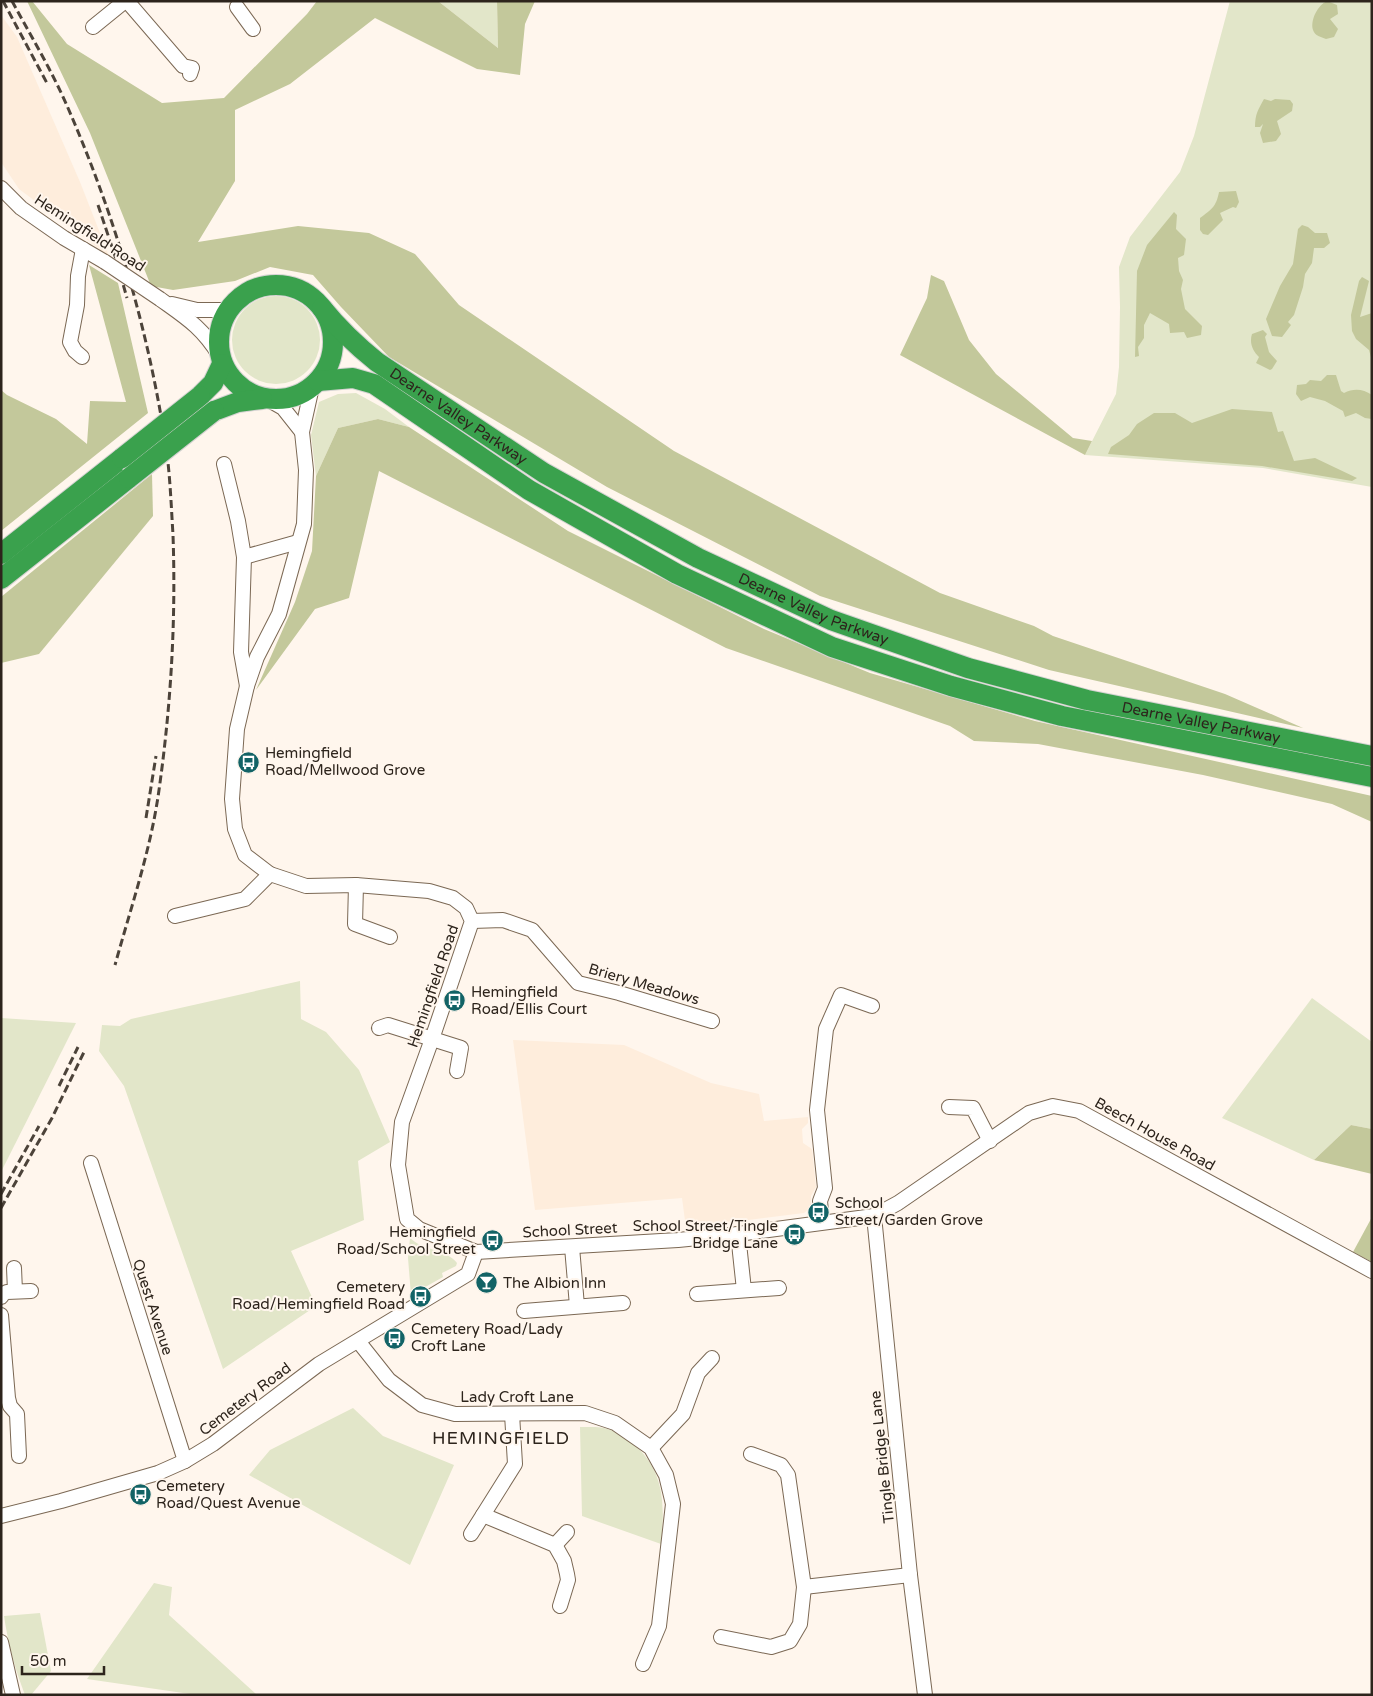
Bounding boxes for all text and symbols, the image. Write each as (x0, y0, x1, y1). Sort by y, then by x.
street label: Hemingfield Road (31, 190, 149, 276)
street label: Dearne Valley Parkway (386, 364, 531, 468)
street label: Dearne Valley Parkway (736, 569, 891, 648)
street label: Dearne Valley Parkway (1120, 698, 1282, 747)
place label: Hemingfield Road/Mellwood Grove (265, 744, 425, 779)
bus stop icon: Hemingfield Road/Mellwood Grove (237, 750, 261, 774)
street label: Hemingfield Road (404, 922, 462, 1050)
street label: Briery Meadows (586, 960, 702, 1008)
place label: Hemingfield Road/Ellis Court (471, 983, 587, 1018)
bus stop icon: Hemingfield Road/Ellis Court (443, 989, 467, 1013)
street label: Beech House Road (1092, 1093, 1218, 1175)
place label: School Street/Garden Grove (835, 1194, 983, 1229)
bus stop icon: School Street/Garden Grove (807, 1200, 831, 1224)
place label: School Street/Tingle Bridge Lane (633, 1217, 778, 1252)
street label: School Street (522, 1219, 618, 1241)
place label: Hemingfield Road/School Street (337, 1223, 476, 1258)
bus stop icon: School Street/Tingle Bridge Lane (782, 1223, 806, 1247)
bus stop icon: Hemingfield Road/School Street (480, 1229, 504, 1253)
street label: Quest Avenue (129, 1257, 177, 1357)
bar icon: The Albion Inn (475, 1271, 499, 1295)
place label: The Albion Inn (503, 1274, 606, 1292)
place label: Cemetery Road/Hemingfield Road (232, 1278, 405, 1313)
bus stop icon: Cemetery Road/Hemingfield Road (409, 1284, 433, 1308)
place label: Cemetery Road/Lady Croft Lane (411, 1320, 563, 1355)
bus stop icon: Cemetery Road/Lady Croft Lane (383, 1326, 407, 1350)
street label: Cemetery Road (195, 1359, 295, 1439)
street label: Lady Croft Lane (460, 1388, 574, 1406)
street label: Tingle Bridge Lane (866, 1390, 898, 1524)
district label: HEMINGFIELD (432, 1427, 570, 1449)
place label: Cemetery Road/Quest Avenue (156, 1477, 300, 1512)
bus stop icon: Cemetery Road/Quest Avenue (128, 1483, 152, 1507)
scale bar (22, 1644, 105, 1676)
text: 50 m (30, 1652, 67, 1670)

